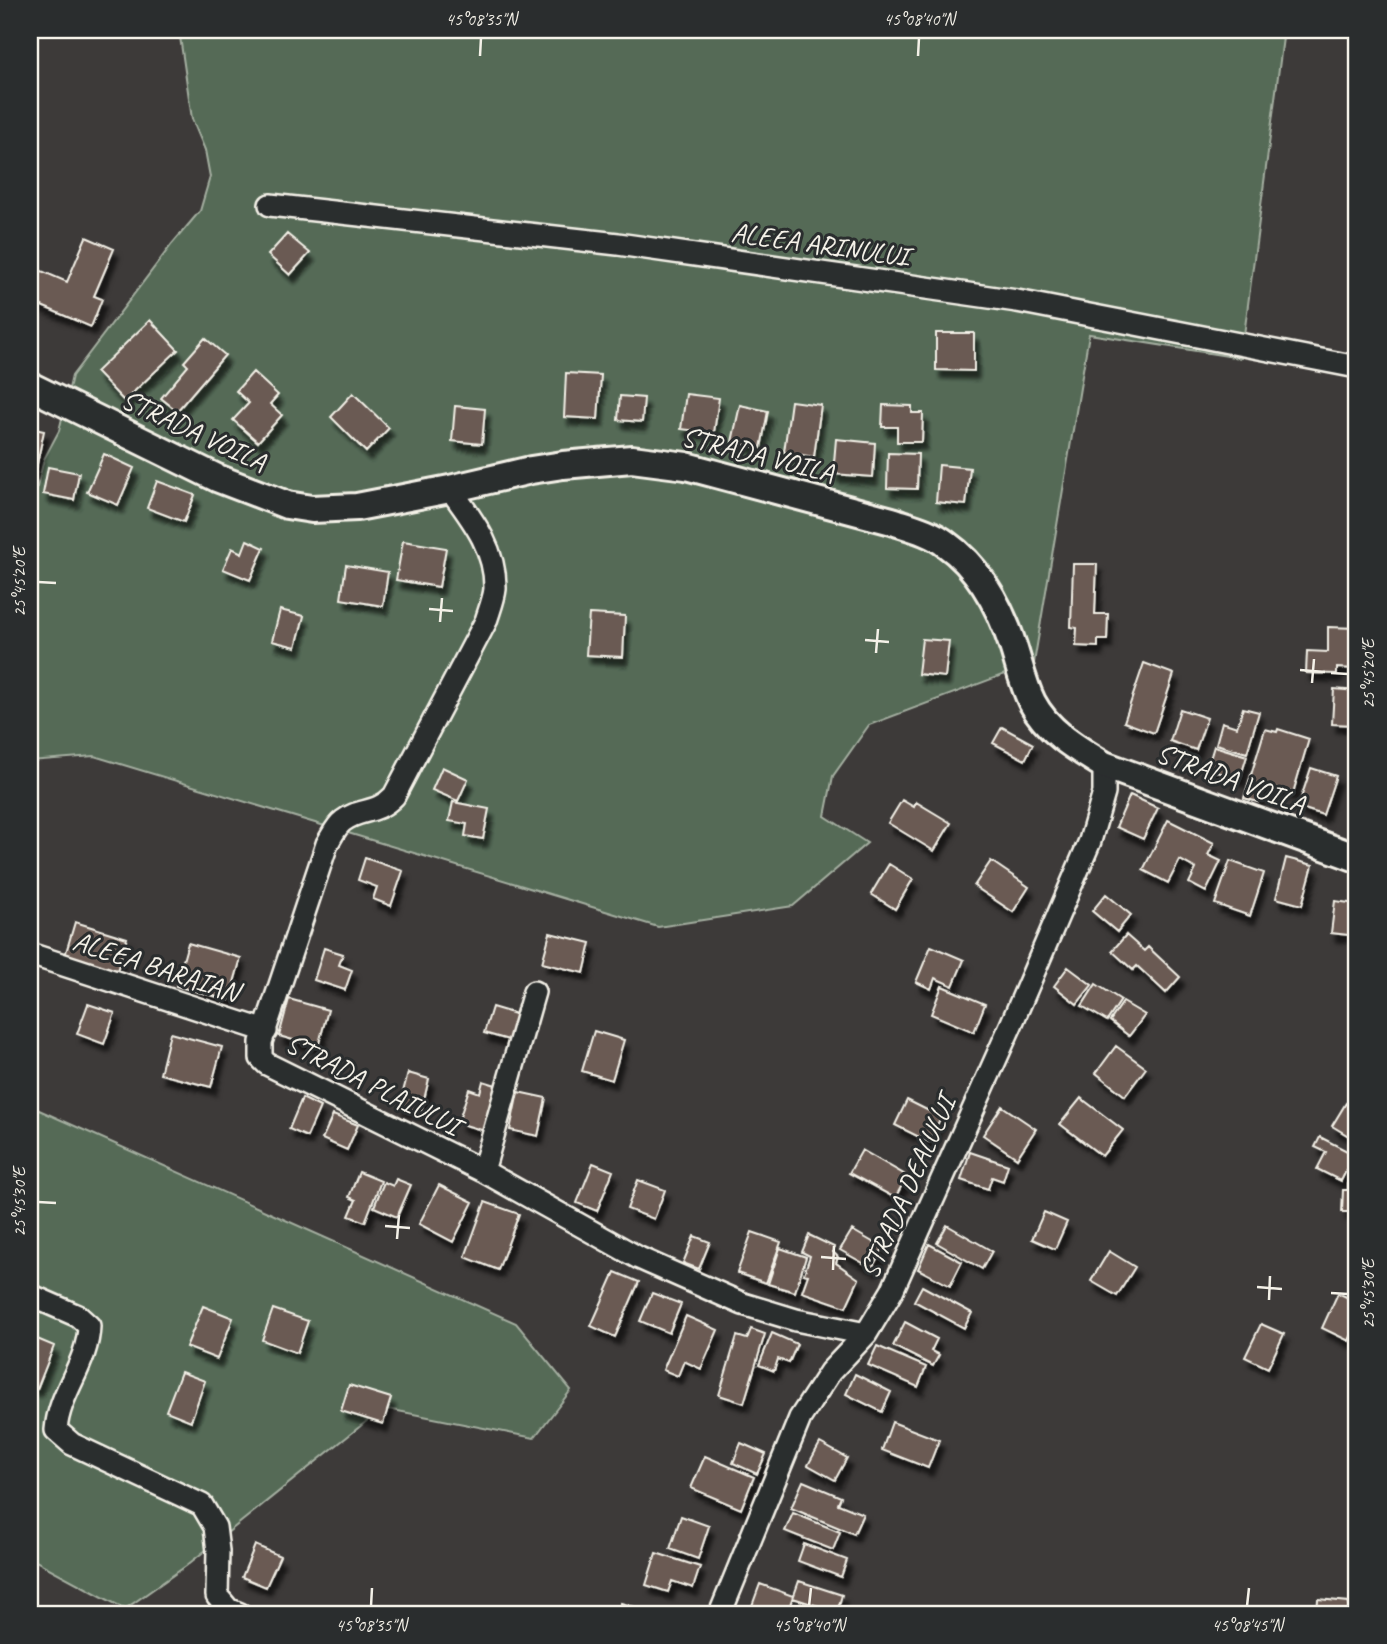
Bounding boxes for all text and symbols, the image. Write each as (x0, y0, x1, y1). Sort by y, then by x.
text: 45°08'35"N (446, 8, 520, 30)
text: 45°08'40"N (884, 8, 958, 30)
street label: ALEEA ARINULUI (729, 214, 917, 275)
street label: STRADA VOILA (116, 381, 273, 479)
street label: STRADA VOILA (678, 418, 839, 490)
text: 25°45'20"E (8, 545, 30, 617)
text: 25°45'20"E (1357, 637, 1379, 709)
street label: STRADA VOILA (1152, 735, 1311, 821)
street label: ALEEA BARAIAN (69, 923, 247, 1011)
street label: STRADA PLAIULUI (280, 1025, 471, 1146)
street label: STRADA DEALULUI (851, 1085, 965, 1284)
text: 25°45'30"E (8, 1165, 30, 1237)
text: 25°45'30"E (1357, 1257, 1379, 1329)
text: 45°08'35"N (336, 1614, 410, 1636)
text: 45°08'40"N (774, 1614, 848, 1636)
text: 45°08'45"N (1212, 1614, 1286, 1636)

